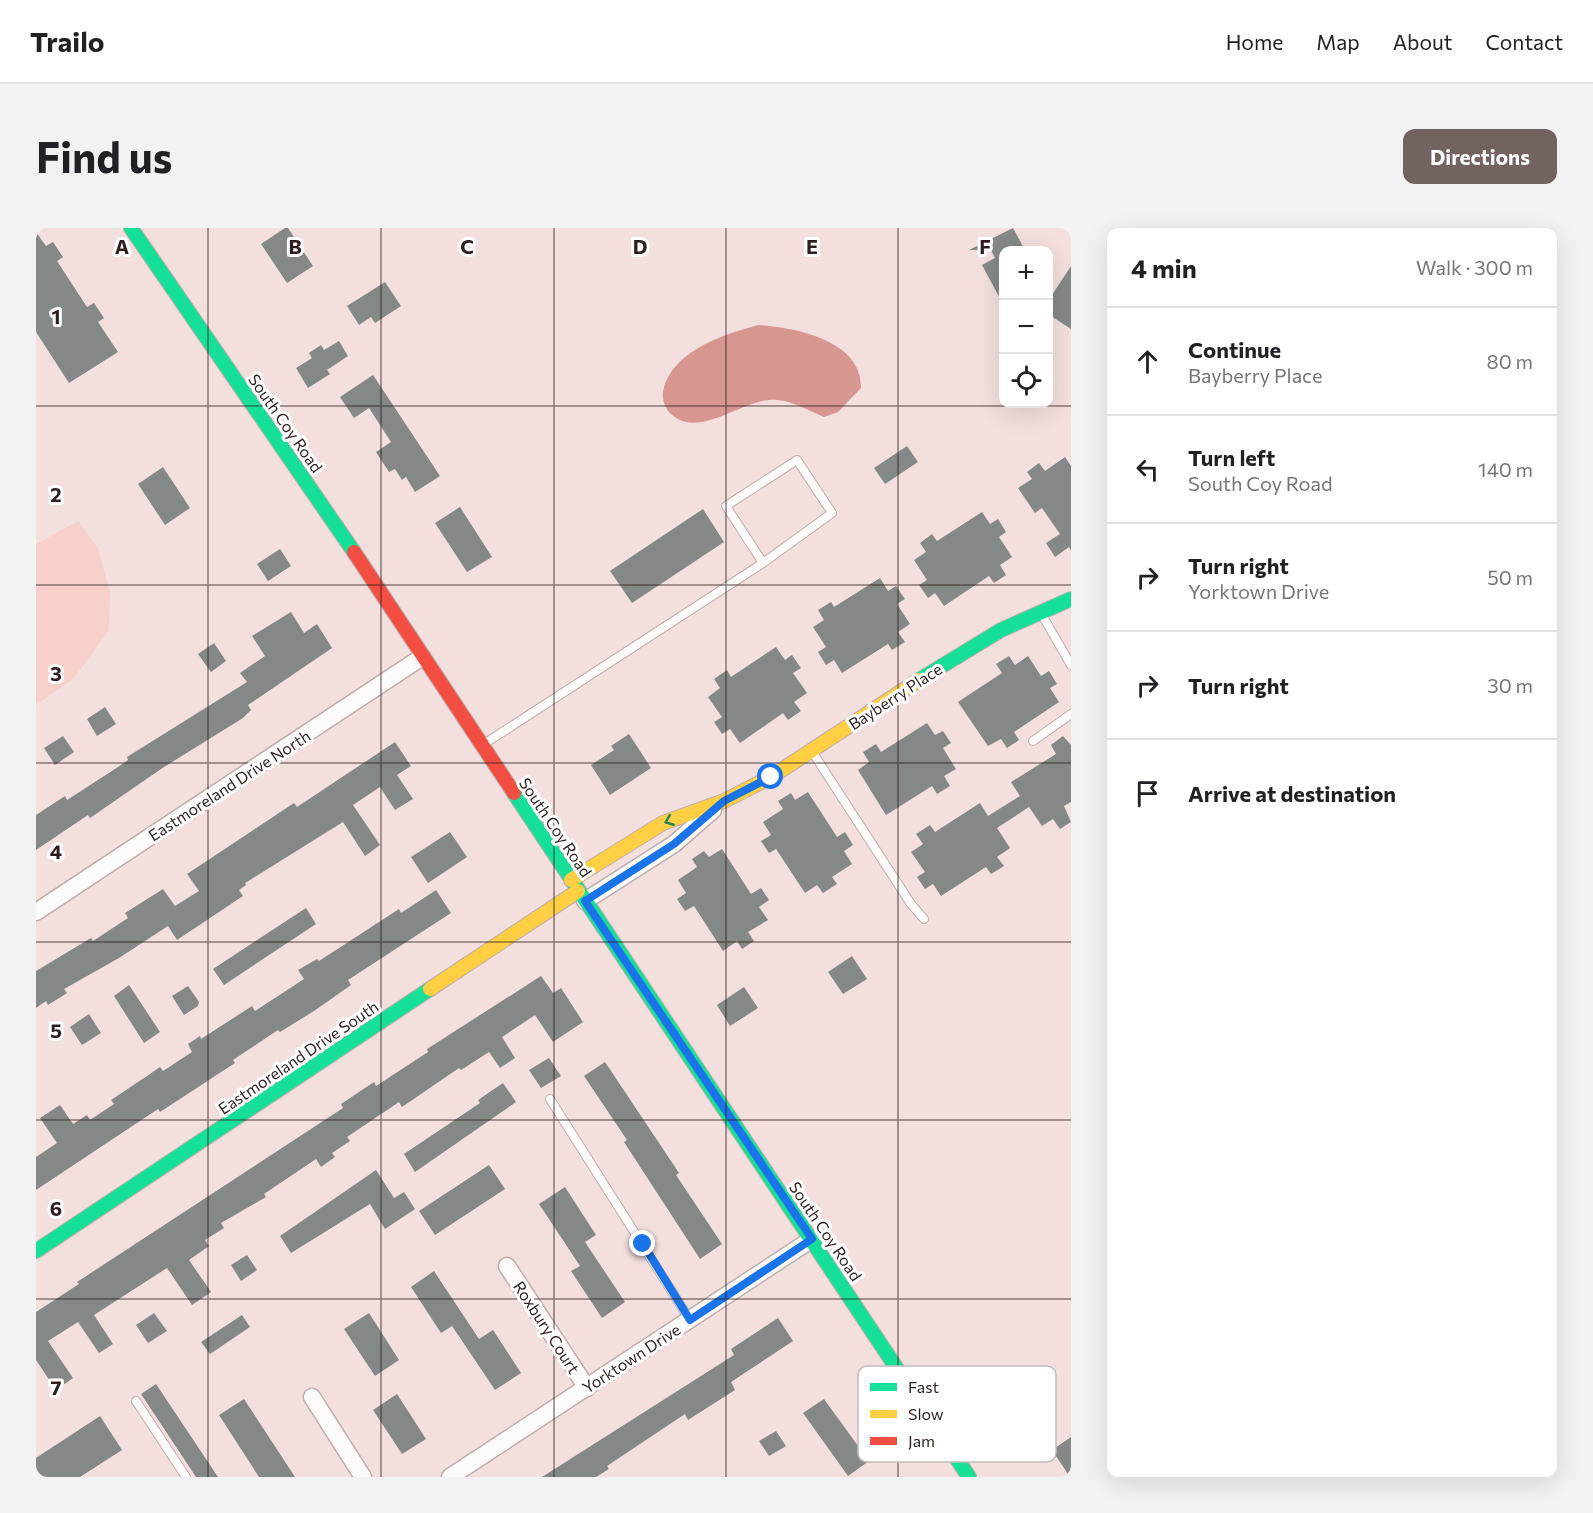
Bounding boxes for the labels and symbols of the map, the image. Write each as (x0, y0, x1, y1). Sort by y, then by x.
text: A (115, 234, 129, 258)
text: B (288, 234, 302, 258)
text: C (460, 234, 474, 258)
text: D (633, 234, 647, 258)
text: E (806, 234, 818, 258)
text: F (979, 234, 991, 258)
text: 1 (51, 304, 61, 328)
street label: South Coy Road (245, 370, 327, 476)
text: 2 (50, 482, 62, 506)
street label: Bayberry Place (845, 659, 945, 733)
text: 3 (50, 661, 62, 685)
street label: Eastmoreland Drive North (145, 726, 313, 844)
route start (757, 763, 783, 789)
street label: South Coy Road (516, 774, 596, 880)
one-way arrow (664, 814, 675, 826)
text: 4 (50, 839, 62, 863)
street label: Eastmoreland Drive South (214, 996, 382, 1118)
text: 5 (50, 1018, 62, 1042)
street label: South Coy Road (786, 1178, 866, 1284)
text: 6 (50, 1196, 62, 1220)
route end (629, 1230, 655, 1256)
street label: Roxbury Court (510, 1277, 584, 1377)
street label: Yorktown Drive (578, 1319, 684, 1397)
legend (858, 1366, 1056, 1462)
text: 7 (51, 1375, 62, 1399)
text: Fast (908, 1377, 939, 1396)
text: Slow (908, 1404, 944, 1423)
text: Jam (908, 1431, 935, 1450)

